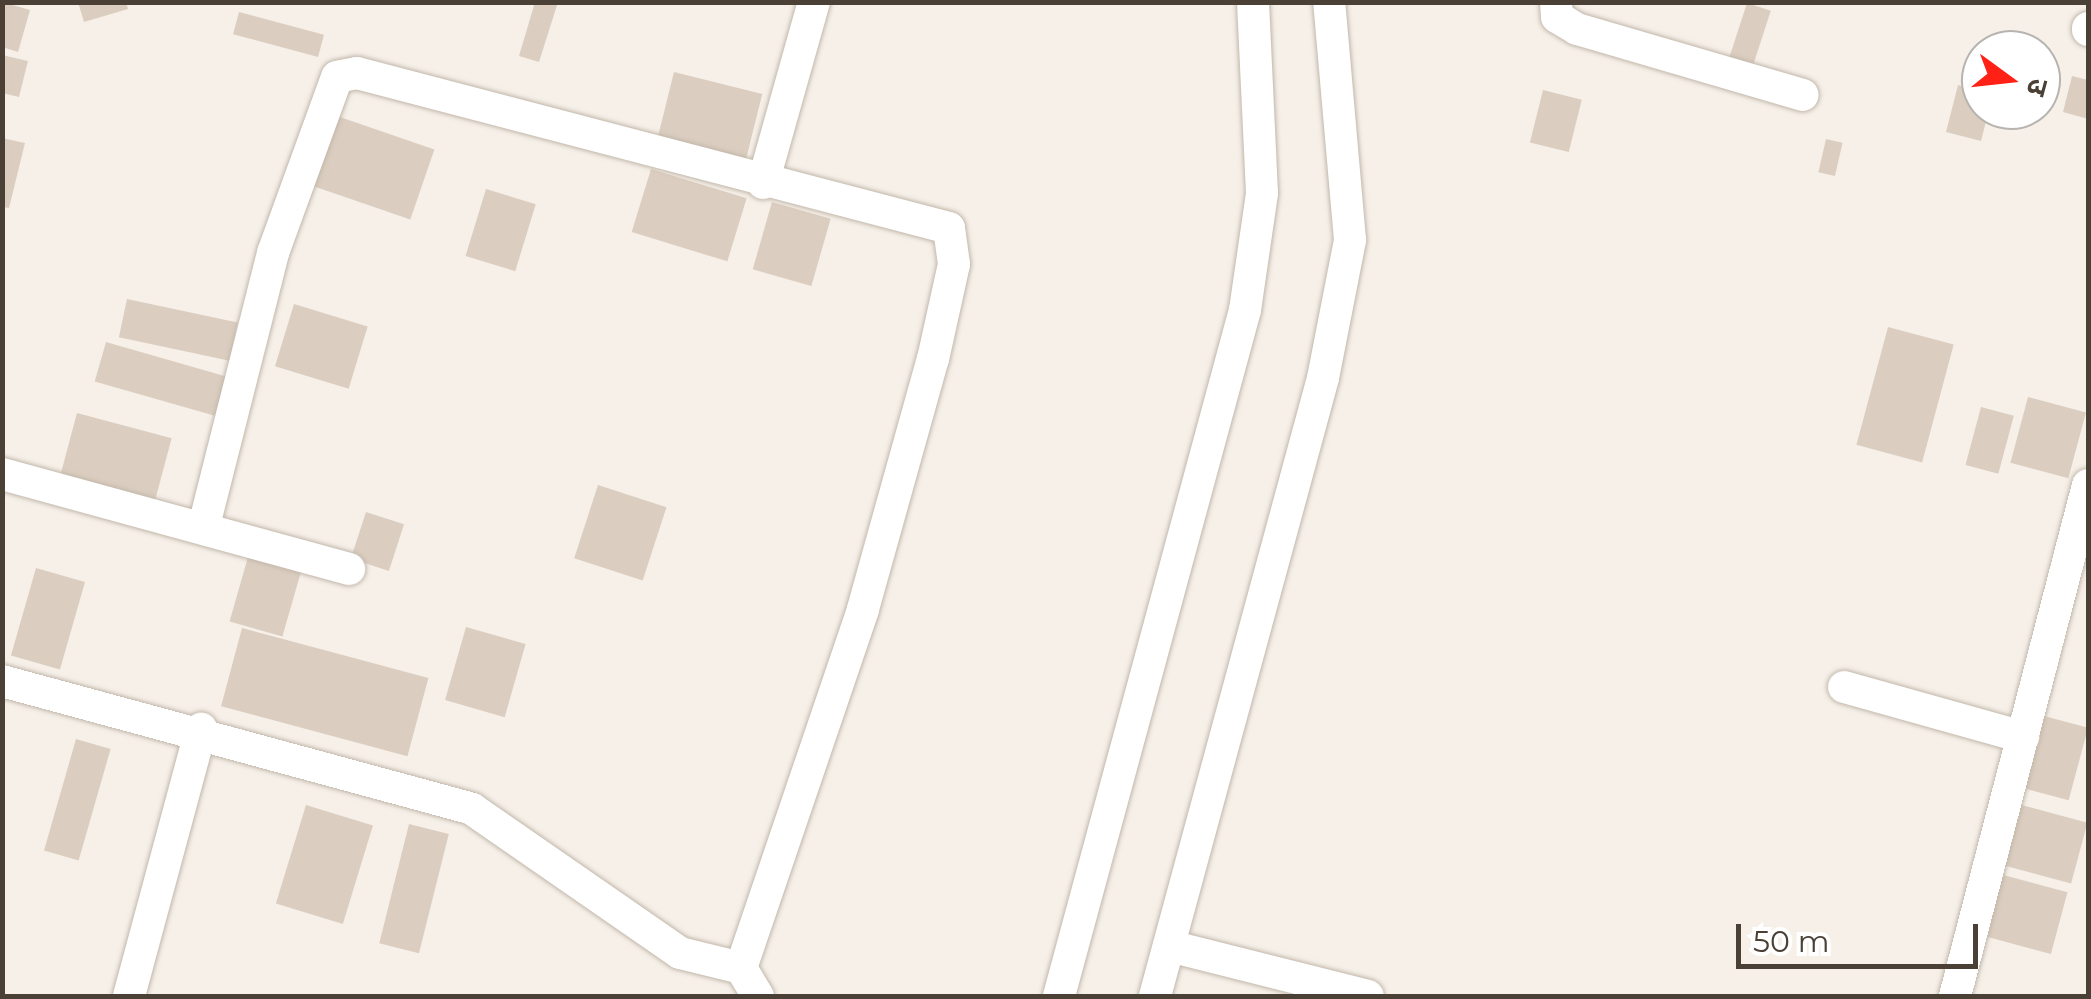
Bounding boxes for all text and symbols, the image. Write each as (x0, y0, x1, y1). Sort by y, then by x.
north arrow (1961, 30, 2061, 130)
text: उ (2020, 75, 2057, 100)
scale bar (1741, 904, 1984, 966)
text: 50 m (1753, 923, 1830, 960)

